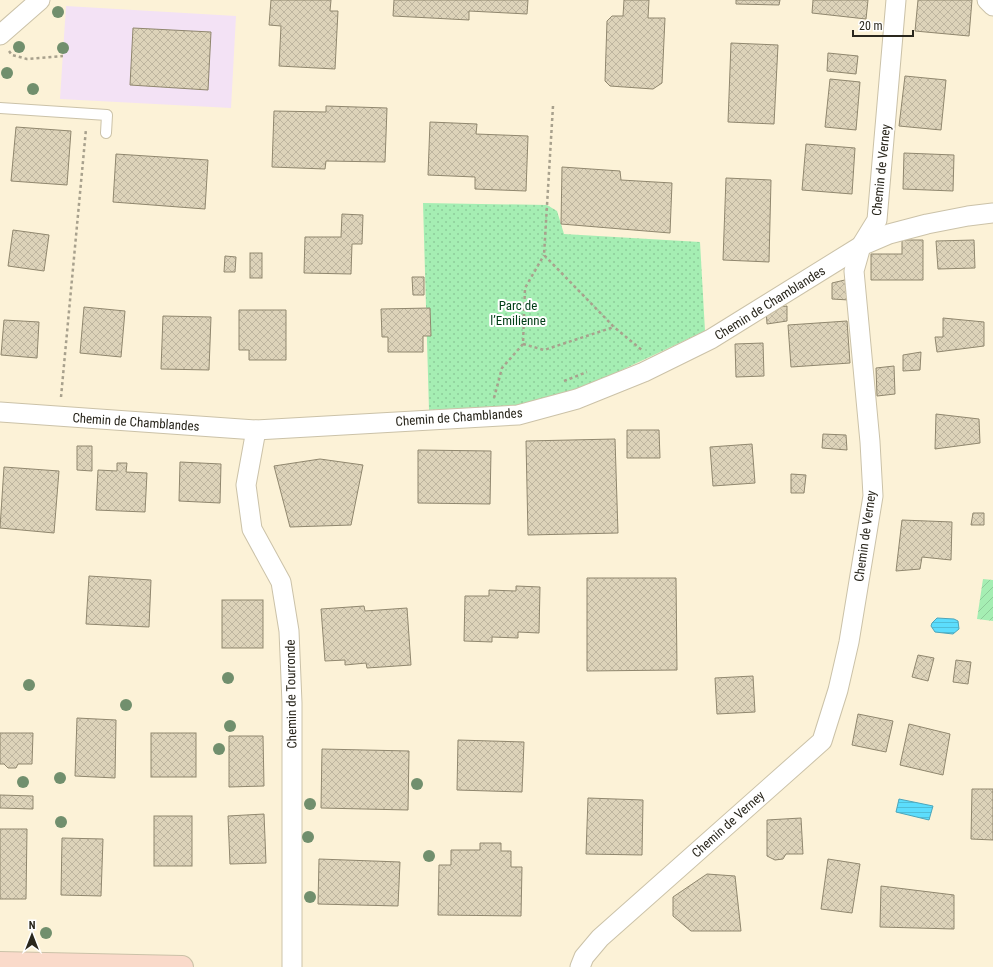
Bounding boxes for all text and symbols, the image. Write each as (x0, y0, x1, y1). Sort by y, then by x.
scale bar (853, 12, 913, 38)
text: 20 m (859, 19, 883, 33)
street label: Chemin de Verney (869, 123, 893, 217)
street label: Chemin de Chamblandes (712, 263, 828, 343)
park label: Parc de l’Emilienne (490, 298, 546, 328)
street label: Chemin de Chamblandes (395, 405, 523, 429)
street label: Chemin de Chamblandes (72, 410, 200, 434)
street label: Chemin de Verney (851, 489, 879, 583)
street label: Chemin de Tourronde (283, 639, 299, 749)
street label: Chemin de Verney (689, 787, 768, 860)
north arrow (12, 915, 52, 955)
text: N (29, 919, 36, 932)

